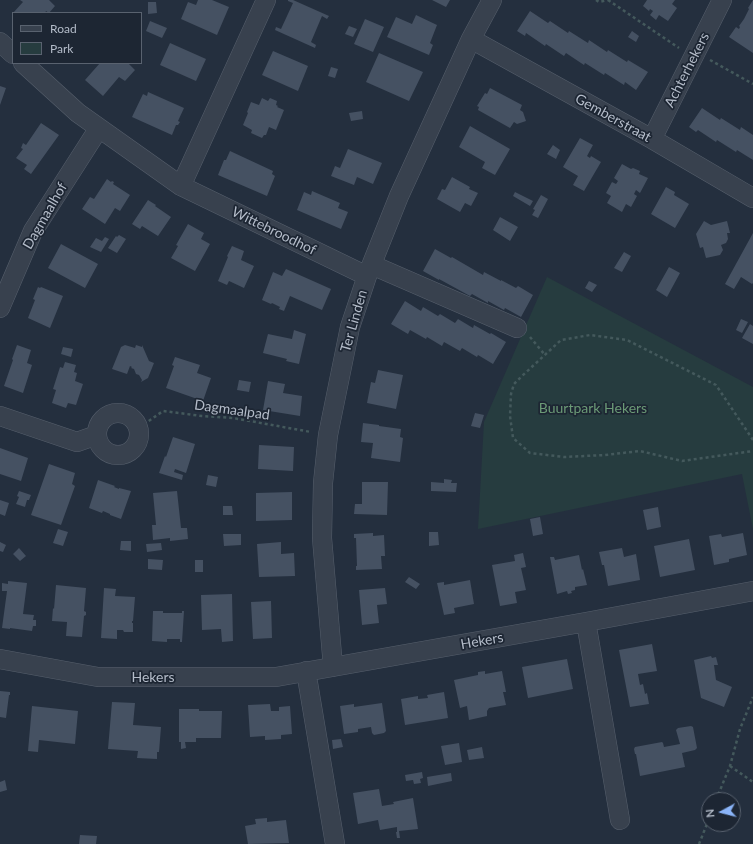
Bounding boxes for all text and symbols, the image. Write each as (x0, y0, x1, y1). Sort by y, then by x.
legend (12, 12, 142, 64)
text: Road (50, 21, 77, 36)
street label: Achterhekers (661, 30, 713, 110)
text: Park (50, 41, 73, 56)
street label: Gemberstraat (572, 90, 654, 146)
street label: Dagmaalhof (19, 180, 71, 252)
street label: Wittebroodhof (229, 203, 319, 259)
street label: Ter Linden (337, 288, 371, 354)
street label: Dagmaalpad (193, 396, 271, 424)
park label: Buurtpark Hekers (539, 400, 647, 416)
street label: Hekers (459, 629, 505, 653)
street label: Hekers (131, 669, 175, 685)
north arrow (701, 792, 741, 832)
text: N (703, 808, 717, 818)

